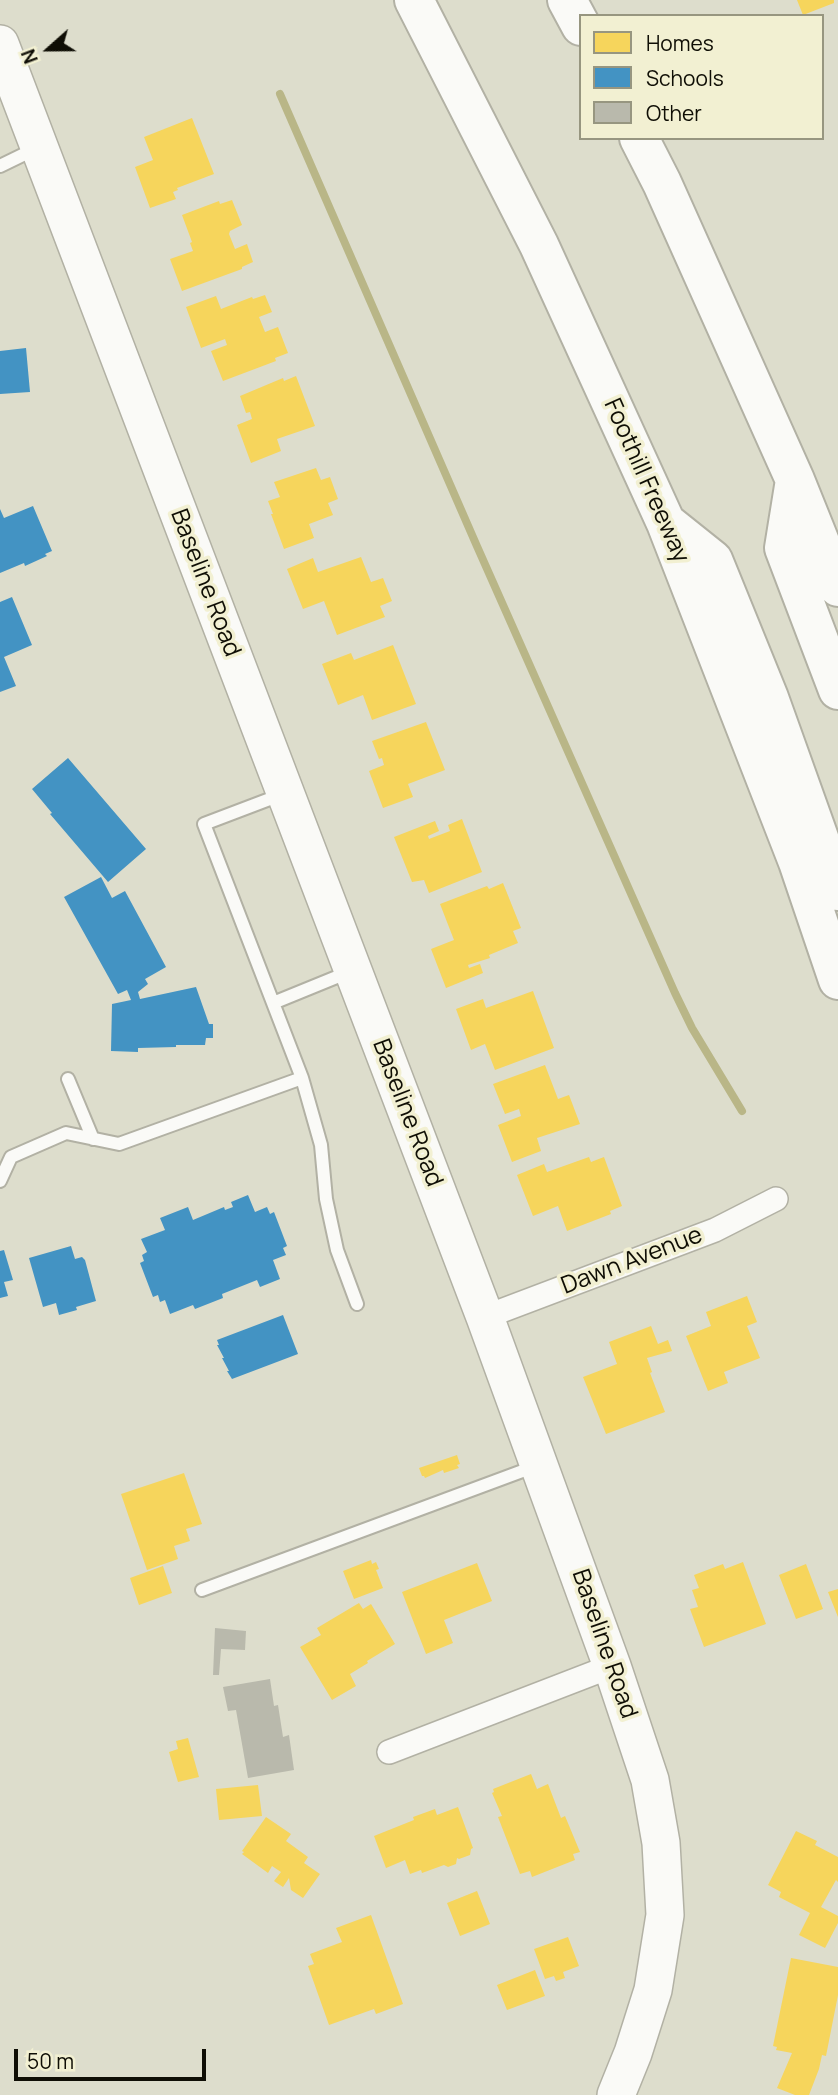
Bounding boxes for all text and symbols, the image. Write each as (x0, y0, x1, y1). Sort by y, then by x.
north arrow (14, 14, 84, 84)
legend (579, 14, 824, 140)
text: Homes (646, 29, 714, 57)
text: N (15, 45, 44, 68)
text: Schools (646, 64, 724, 92)
text: Other (646, 99, 702, 127)
street label: Foothill Freeway (597, 394, 695, 568)
street label: Baseline Road (164, 505, 246, 661)
street label: Baseline Road (366, 1035, 448, 1191)
street label: Dawn Avenue (557, 1221, 707, 1301)
street label: Baseline Road (565, 1566, 643, 1722)
scale bar (18, 2036, 210, 2080)
text: 50 m (27, 2047, 74, 2075)

